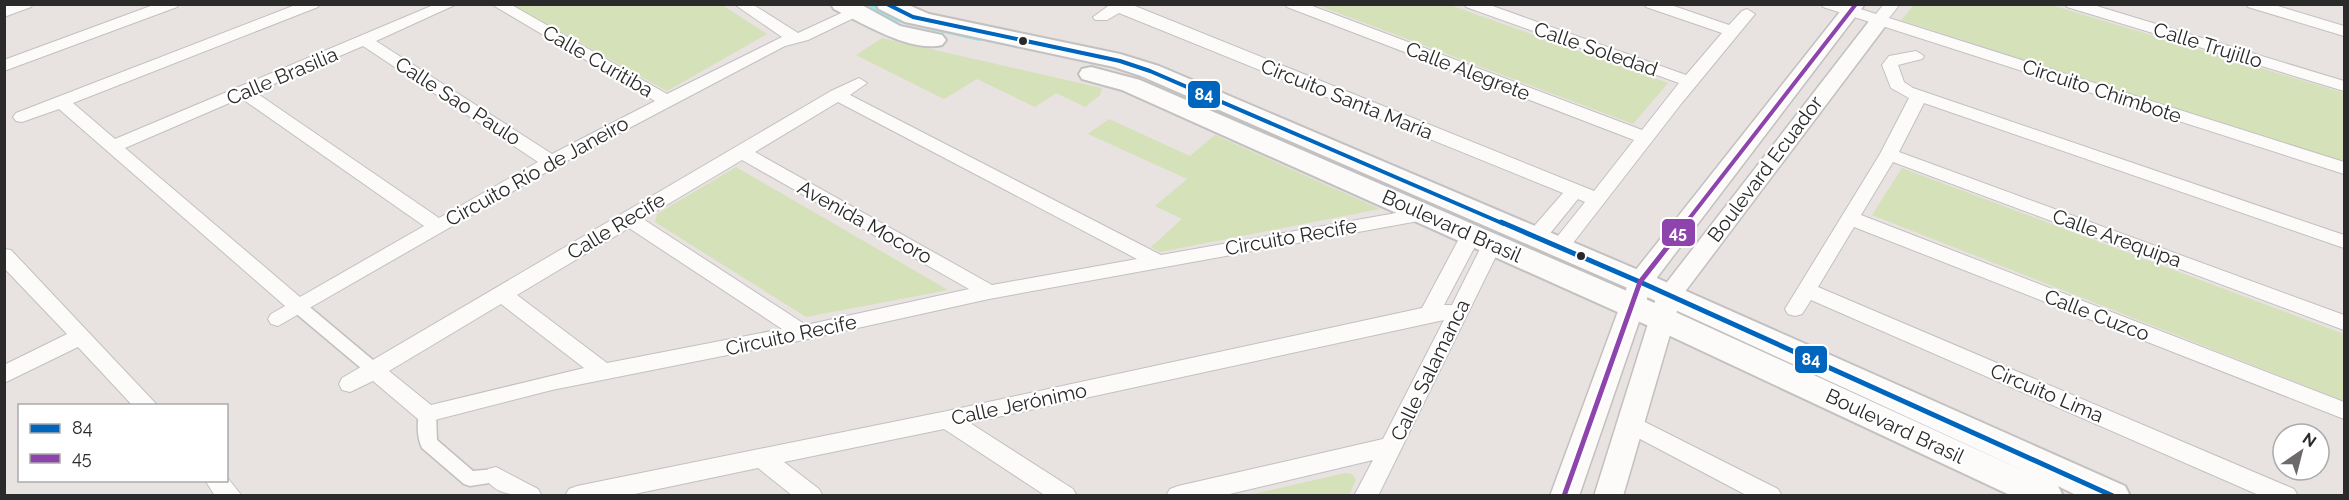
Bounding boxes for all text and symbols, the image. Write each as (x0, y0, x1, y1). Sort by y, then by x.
street label: Calle Soledad (1531, 17, 1661, 81)
street label: Calle Trujillo (2151, 17, 2265, 73)
street label: Calle Curitiba (538, 20, 658, 102)
unlabelled marker (1017, 35, 1029, 47)
street label: Calle Alegrete (1402, 36, 1534, 106)
street label: Calle Brasilia (223, 42, 341, 110)
street label: Calle Sao Paulo (391, 51, 525, 151)
street label: Circuito Santa María (1257, 54, 1437, 144)
street label: Circuito Chimbote (2019, 54, 2185, 128)
line badge: 84 (1187, 80, 1221, 109)
text: 84 (1195, 85, 1213, 104)
street label: Boulevard Ecuador (1702, 91, 1828, 247)
street label: Circuito Río de Janeiro (441, 111, 633, 231)
street label: Avenida Mocoro (794, 175, 937, 269)
street label: Boulevard Brasil (1378, 184, 1526, 268)
street label: Calle Recife (563, 187, 670, 265)
street label: Calle Arequipa (2049, 204, 2185, 272)
street label: Circuito Recife (1223, 214, 1359, 260)
line badge: 45 (1661, 218, 1696, 247)
text: 45 (1669, 223, 1687, 242)
unlabelled marker (1575, 250, 1587, 262)
street label: Calle Cuzco (2041, 284, 2153, 346)
street label: Calle Salamanca (1385, 295, 1475, 445)
street label: Circuito Recife (723, 309, 859, 361)
line badge: 84 (1794, 345, 1828, 374)
text: 84 (1802, 350, 1820, 369)
street label: Circuito Lima (1987, 358, 2107, 428)
street label: Calle Jerónimo (949, 378, 1089, 430)
street label: Boulevard Brasil (1822, 383, 1969, 469)
legend (18, 404, 228, 482)
text: 84 (72, 417, 93, 438)
north arrow (2271, 422, 2331, 482)
text: N (2299, 429, 2320, 451)
text: 45 (72, 447, 92, 468)

